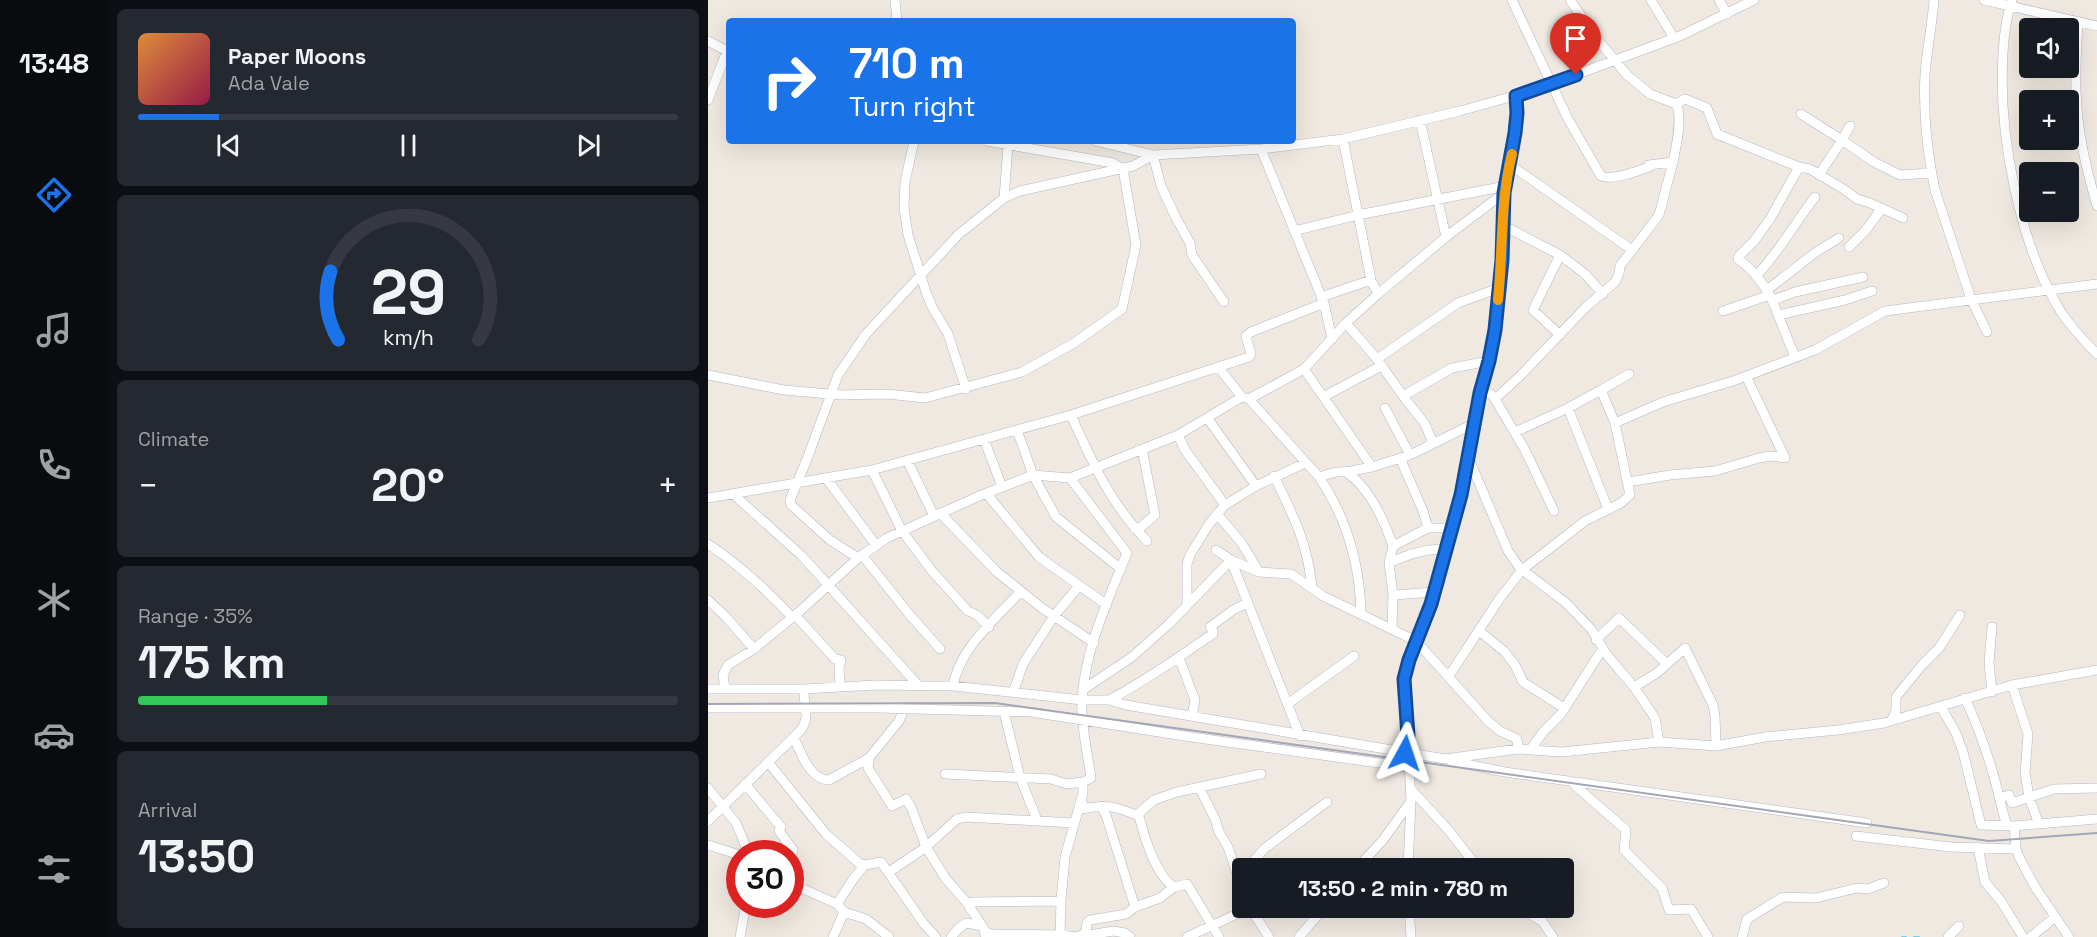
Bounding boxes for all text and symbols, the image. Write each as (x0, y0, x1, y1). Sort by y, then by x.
pin (1550, 13, 1601, 75)
map controls (2019, 18, 2079, 222)
button: sound (2019, 18, 2079, 78)
icon: arrive (1559, 22, 1592, 55)
text: 710 m (849, 37, 965, 90)
text: Paper Moons (228, 42, 366, 70)
icon: right (750, 42, 828, 120)
text: 13:48 (19, 46, 89, 81)
text: Ada Vale (228, 70, 310, 96)
text: Turn right (849, 89, 976, 124)
button: + (2019, 90, 2079, 150)
icon: previous (212, 129, 245, 162)
icon: pause (392, 129, 425, 162)
icon: next (572, 129, 605, 162)
button: − (2019, 162, 2079, 222)
icon: directions (33, 174, 75, 216)
text: 29 (370, 253, 446, 332)
icon: music (33, 309, 75, 351)
text: km/h (382, 324, 434, 351)
text: Climate (138, 426, 209, 452)
icon: phone (33, 444, 75, 486)
text: 20° (371, 457, 445, 514)
text: − (138, 465, 158, 507)
text: + (658, 465, 678, 507)
icon: climate (33, 579, 75, 621)
text: Range · 35% (138, 603, 253, 629)
text: 175 km (138, 634, 286, 691)
icon: car (33, 714, 75, 756)
position arrow (1373, 721, 1437, 785)
text: Arrival (138, 797, 197, 823)
text: 13:50 (138, 828, 255, 885)
speed limit sign: 30 (726, 840, 804, 918)
icon: filters (33, 848, 75, 890)
text: 13:50 · 2 min · 780 m (1298, 874, 1508, 902)

